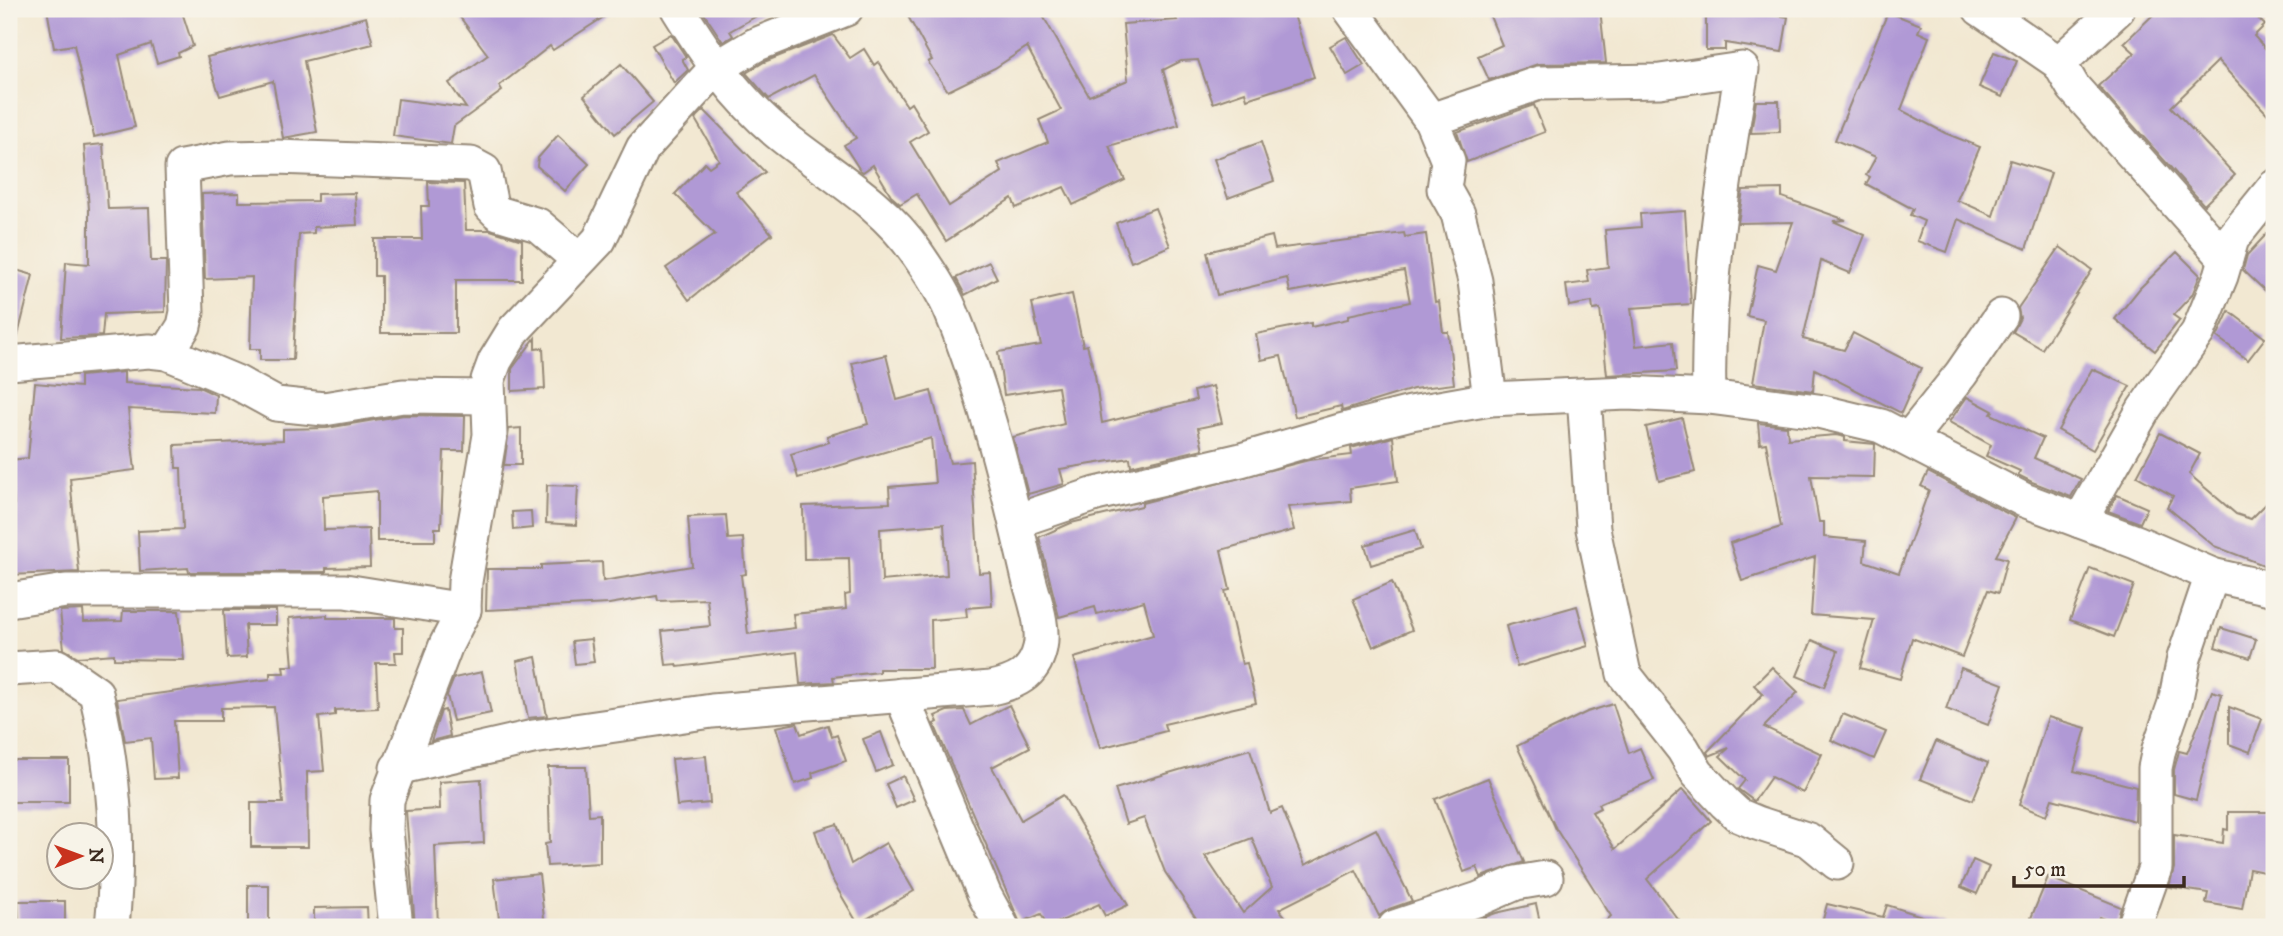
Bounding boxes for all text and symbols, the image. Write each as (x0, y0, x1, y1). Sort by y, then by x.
north arrow (46, 820, 116, 890)
scale bar (2014, 845, 2183, 889)
text: N (84, 848, 107, 864)
text: 50 m (2024, 857, 2066, 883)

